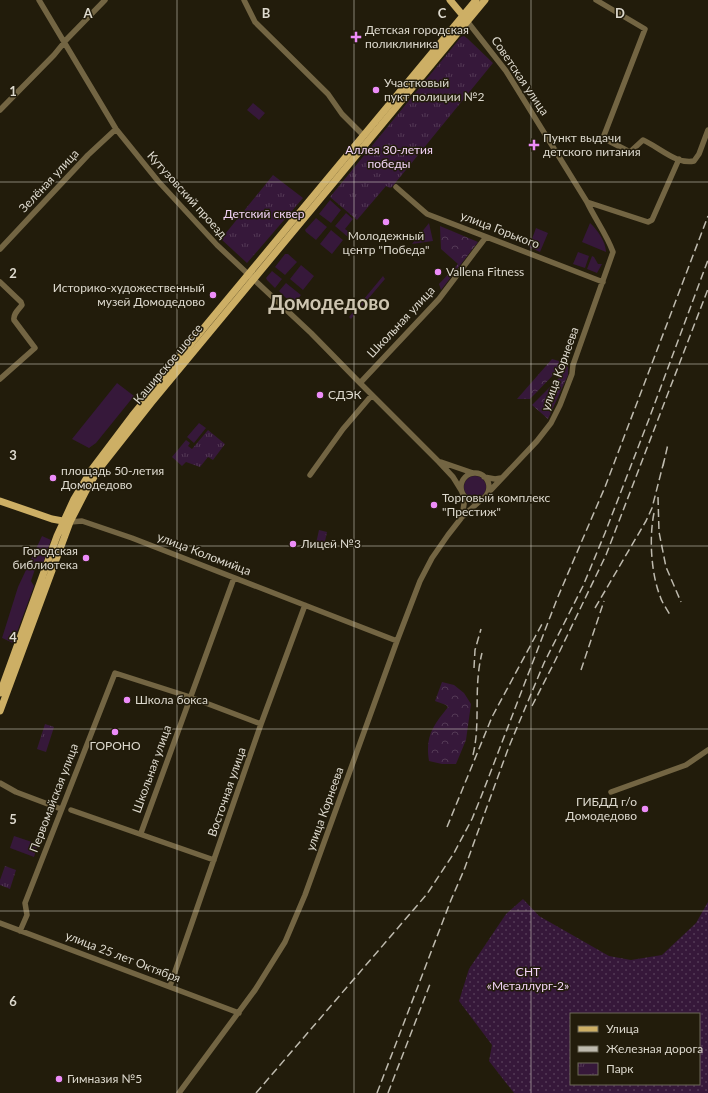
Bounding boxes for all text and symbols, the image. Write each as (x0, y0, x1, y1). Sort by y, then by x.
text: A (82, 5, 93, 21)
text: B (262, 5, 271, 21)
text: C (438, 5, 447, 21)
text: D (615, 5, 625, 21)
place label: Детская городская поликлиника (365, 22, 469, 51)
marker: Детская городская поликлиника (350, 31, 362, 43)
street label: Советская улица (488, 33, 552, 118)
place label: Участковый пукт полиции №2 (384, 75, 485, 104)
text: 1 (9, 83, 17, 99)
marker: Участковый пукт полиции №2 (371, 85, 381, 95)
place label: Пункт выдачи детского питания (543, 130, 641, 159)
marker: Пункт выдачи детского питания (528, 139, 540, 151)
park label: Аллея 30-летия победы (345, 142, 433, 171)
street label: Зелёная улица (16, 146, 82, 215)
street label: Кутузовский проезд (144, 148, 231, 242)
park label: Детский сквер (224, 206, 305, 221)
street label: улица Горького (458, 208, 542, 252)
marker: Молодежный центр "Победа" (381, 217, 391, 227)
place label: Молодежный центр "Победа" (343, 228, 430, 257)
place label: Vallena Fitness (446, 264, 524, 279)
text: 2 (9, 265, 17, 281)
marker: Vallena Fitness (433, 267, 443, 277)
place label: Историко-художественный музей Домодедово (53, 280, 205, 309)
street label: Школьная улица (364, 283, 438, 361)
marker: Историко-художественный музей Домодедово (208, 290, 218, 300)
district label: Домодедово (268, 290, 390, 314)
street label: Каширское шоссе (130, 321, 205, 407)
street label: улица Корнеева (537, 325, 582, 413)
place label: СДЭК (328, 387, 362, 402)
marker: СДЭК (315, 390, 325, 400)
text: 3 (9, 447, 17, 463)
place label: площадь 50-летия Домодедово (61, 463, 164, 492)
marker: площадь 50-летия Домодедово (48, 473, 58, 483)
place label: Торговый комплекс "Престиж" (442, 490, 551, 519)
marker: Торговый комплекс "Престиж" (429, 500, 439, 510)
street label: улица Коломийца (155, 529, 253, 578)
place label: Лицей №3 (300, 536, 361, 551)
marker: Лицей №3 (288, 539, 298, 549)
place label: Городская библиотека (12, 543, 78, 572)
marker: Городская библиотека (81, 553, 91, 563)
text: 4 (9, 629, 17, 645)
place label: Школа бокса (135, 692, 208, 707)
marker: Школа бокса (122, 695, 132, 705)
street label: Школьная улица (129, 723, 174, 815)
marker: ГОРОНО (110, 727, 120, 737)
place label: ГОРОНО (89, 738, 141, 753)
street label: Первомайская улица (26, 741, 81, 854)
street label: Восточная улица (204, 745, 249, 838)
street label: улица Корнеева (302, 765, 347, 853)
place label: ГИБДД г/о Домодедово (566, 794, 637, 823)
marker: ГИБДД г/о Домодедово (640, 804, 650, 814)
text: 5 (9, 811, 17, 827)
street label: улица 25 лет Октября (63, 928, 183, 985)
park label: СНТ «Металлург-2» (487, 964, 569, 993)
text: 6 (9, 993, 17, 1009)
legend (570, 1013, 700, 1085)
text: Улица (606, 1021, 639, 1036)
text: Железная дорога (606, 1041, 703, 1056)
text: Парк (606, 1061, 634, 1076)
place label: Гимназия №5 (67, 1071, 142, 1086)
marker: Гимназия №5 (54, 1074, 64, 1084)

